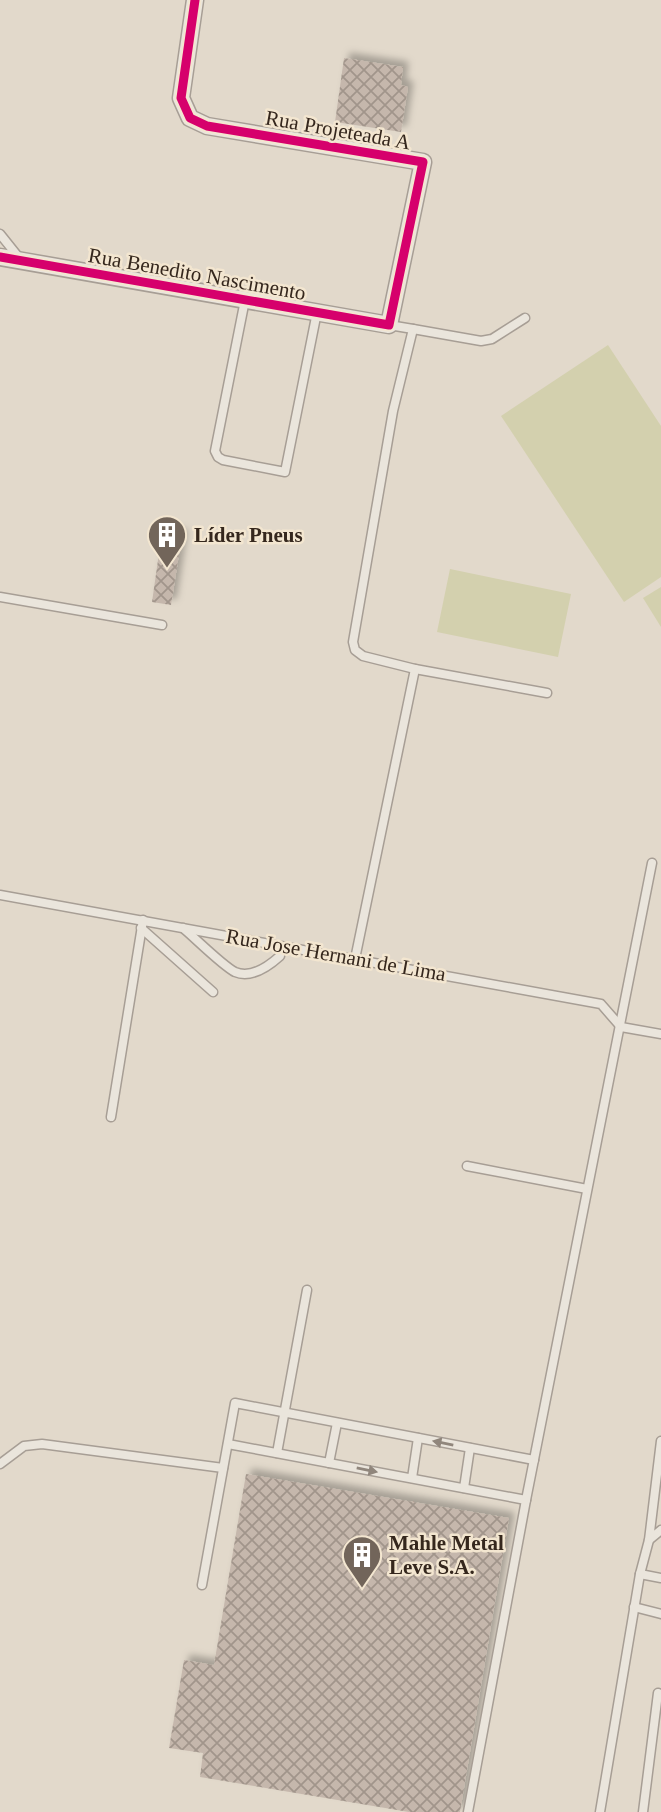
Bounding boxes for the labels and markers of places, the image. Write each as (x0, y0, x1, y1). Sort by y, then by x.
building icon: Líder Pneus (146, 514, 188, 569)
place label: Líder Pneus (194, 523, 303, 547)
place label: Mahle Metal Leve S.A. (389, 1531, 504, 1579)
building icon: Mahle Metal Leve S.A. (341, 1534, 383, 1589)

